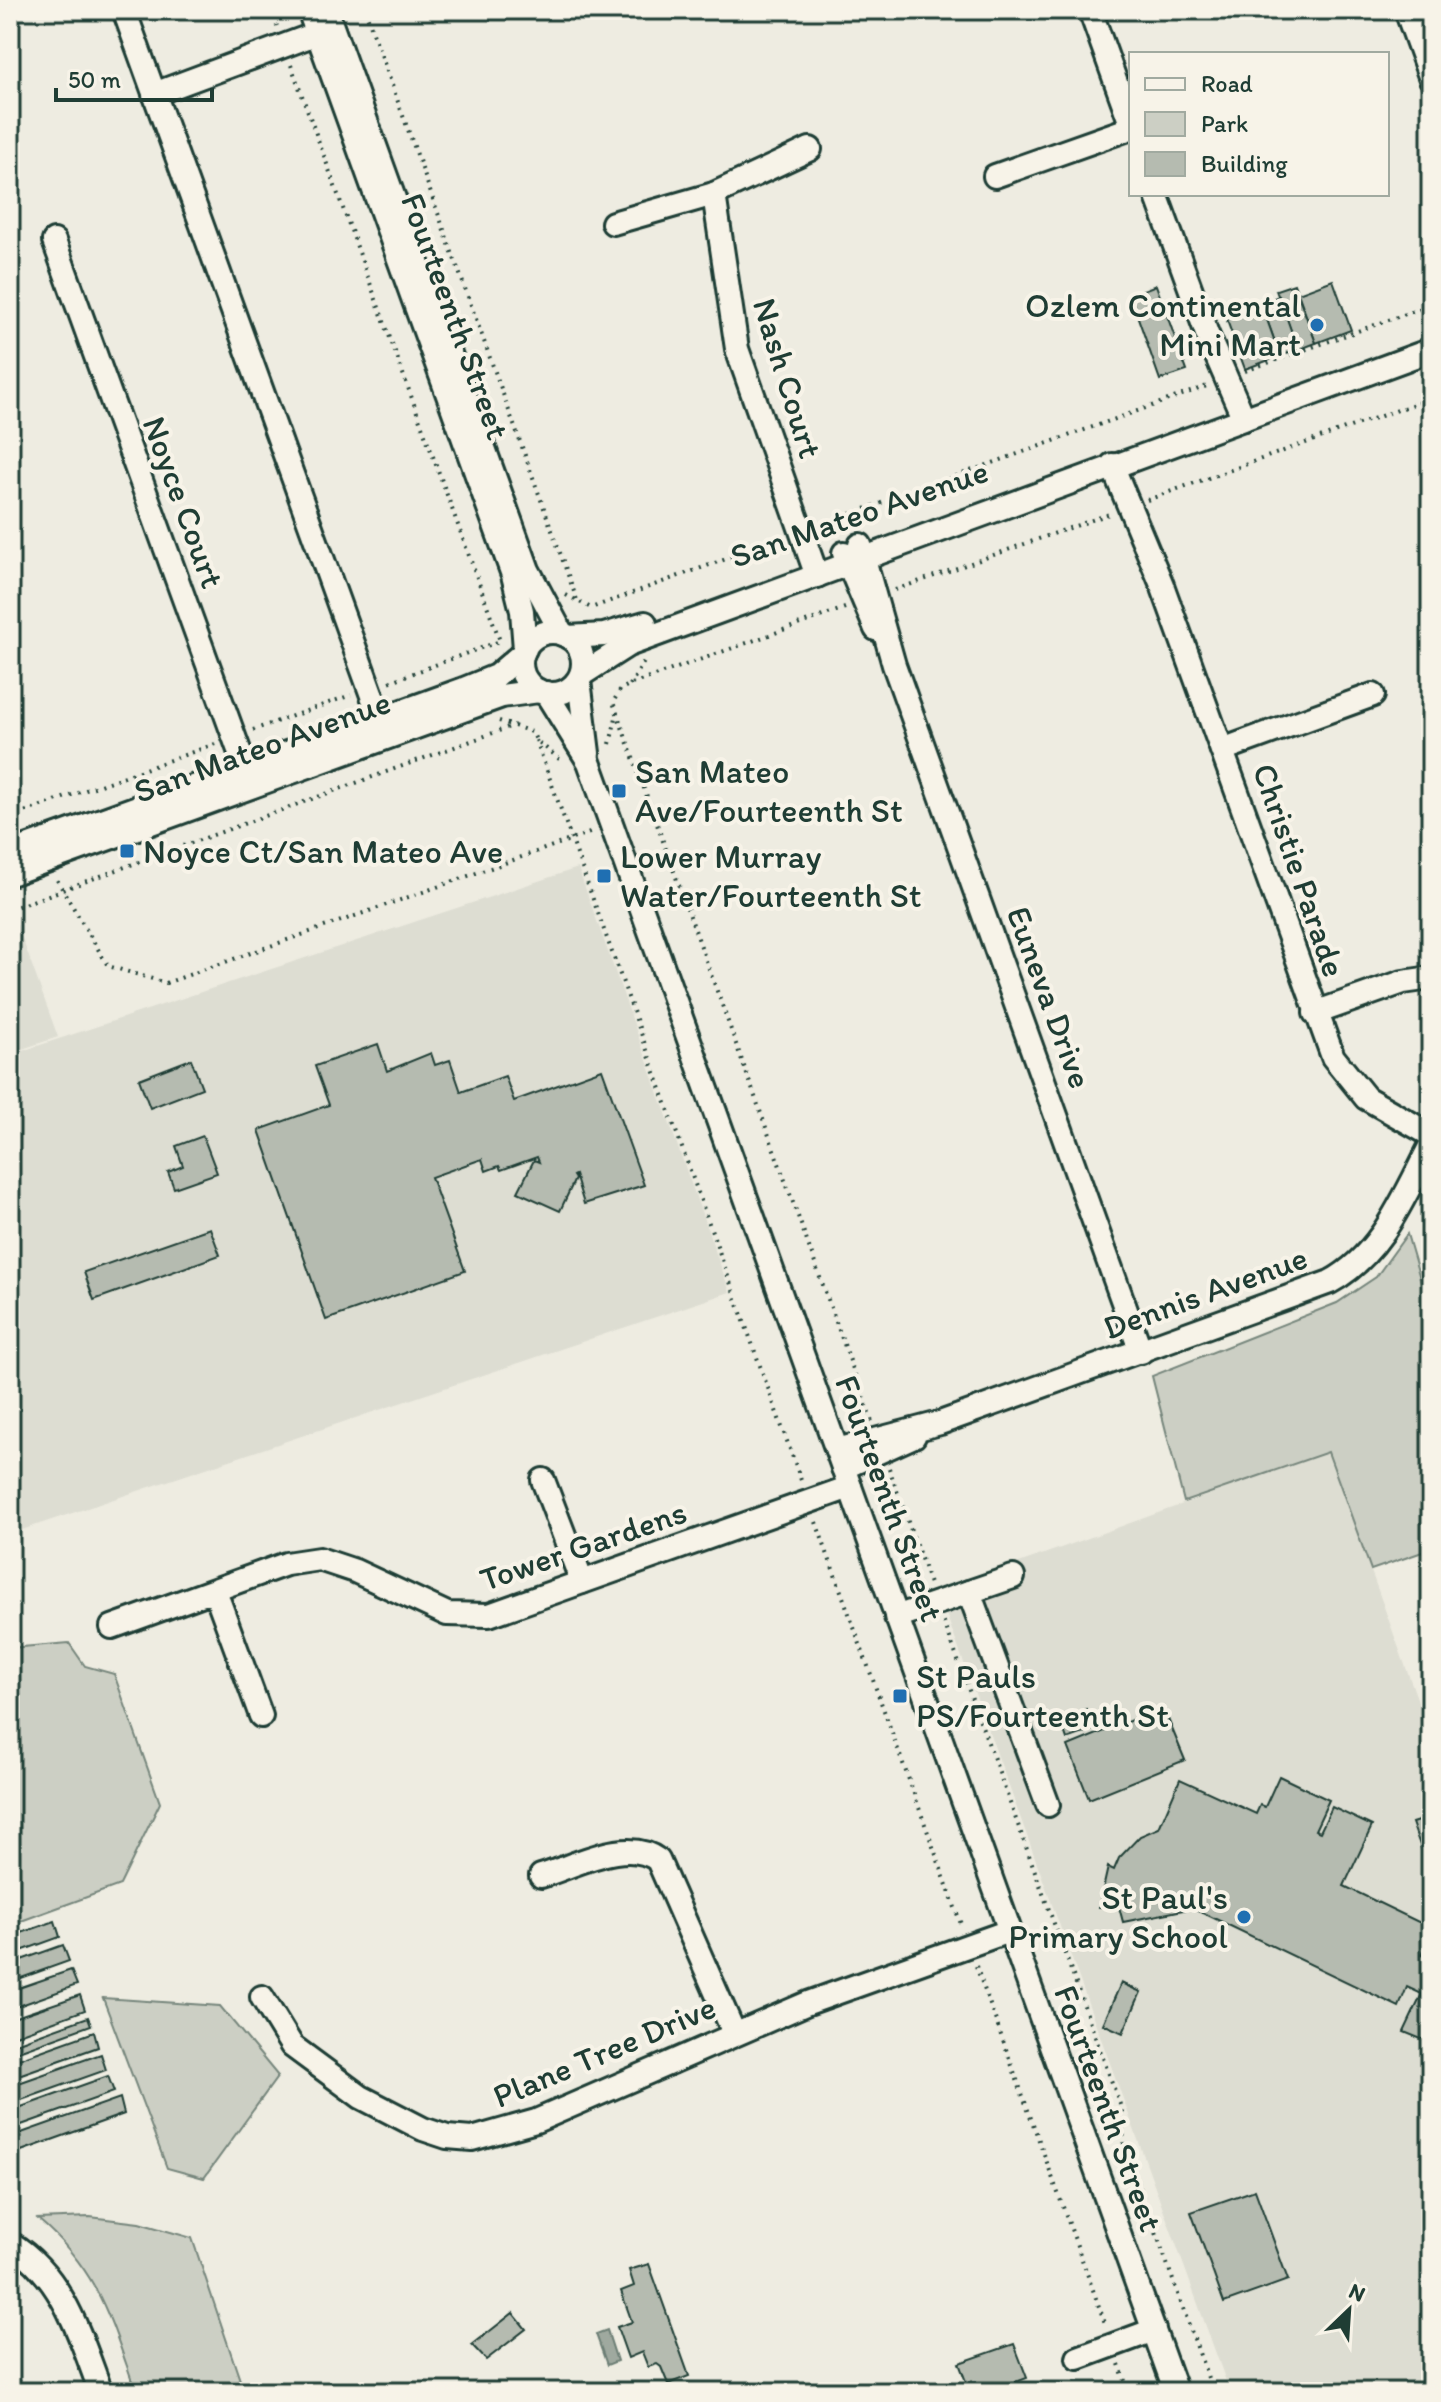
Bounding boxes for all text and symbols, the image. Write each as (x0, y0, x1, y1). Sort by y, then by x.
scale bar (56, 52, 212, 102)
legend (1129, 52, 1389, 196)
text: 50 m (68, 65, 121, 94)
text: Road (1201, 69, 1253, 98)
text: Park (1201, 109, 1248, 138)
text: Building (1201, 149, 1288, 178)
street label: Fourteenth Street (392, 188, 519, 445)
place label: Ozlem Continental Mini Mart (1025, 285, 1301, 365)
street label: Nash Court (744, 293, 831, 463)
marker: Ozlem Continental Mini Mart (1308, 316, 1326, 334)
street label: Noyce Court (134, 411, 234, 594)
street label: San Mateo Avenue (725, 450, 993, 577)
street label: San Mateo Avenue (128, 681, 396, 812)
place label: San Mateo Ave/Fourteenth St (635, 751, 903, 831)
street label: Christie Parade (1244, 758, 1355, 982)
marker: San Mateo Ave/Fourteenth St (610, 782, 628, 800)
place label: Noyce Ct/San Mateo Ave (143, 831, 503, 872)
place label: Lower Murray Water/Fourteenth St (620, 836, 922, 916)
marker: Noyce Ct/San Mateo Ave (118, 842, 136, 860)
marker: Lower Murray Water/Fourteenth St (595, 867, 613, 885)
street label: Euneva Drive (998, 901, 1101, 1094)
street label: Dennis Avenue (1098, 1237, 1313, 1348)
street label: Fourteenth Street (826, 1370, 953, 1627)
street label: Tower Gardens (474, 1491, 692, 1600)
place label: St Pauls PS/Fourteenth St (916, 1656, 1169, 1736)
marker: St Pauls PS/Fourteenth St (891, 1687, 909, 1705)
place label: St Paul's Primary School (1008, 1877, 1228, 1957)
marker: St Paul's Primary School (1235, 1908, 1253, 1926)
street label: Fourteenth Street (1045, 1980, 1172, 2237)
street label: Plane Tree Drive (487, 1986, 722, 2117)
north arrow (1309, 2270, 1389, 2350)
text: N (1345, 2277, 1370, 2308)

